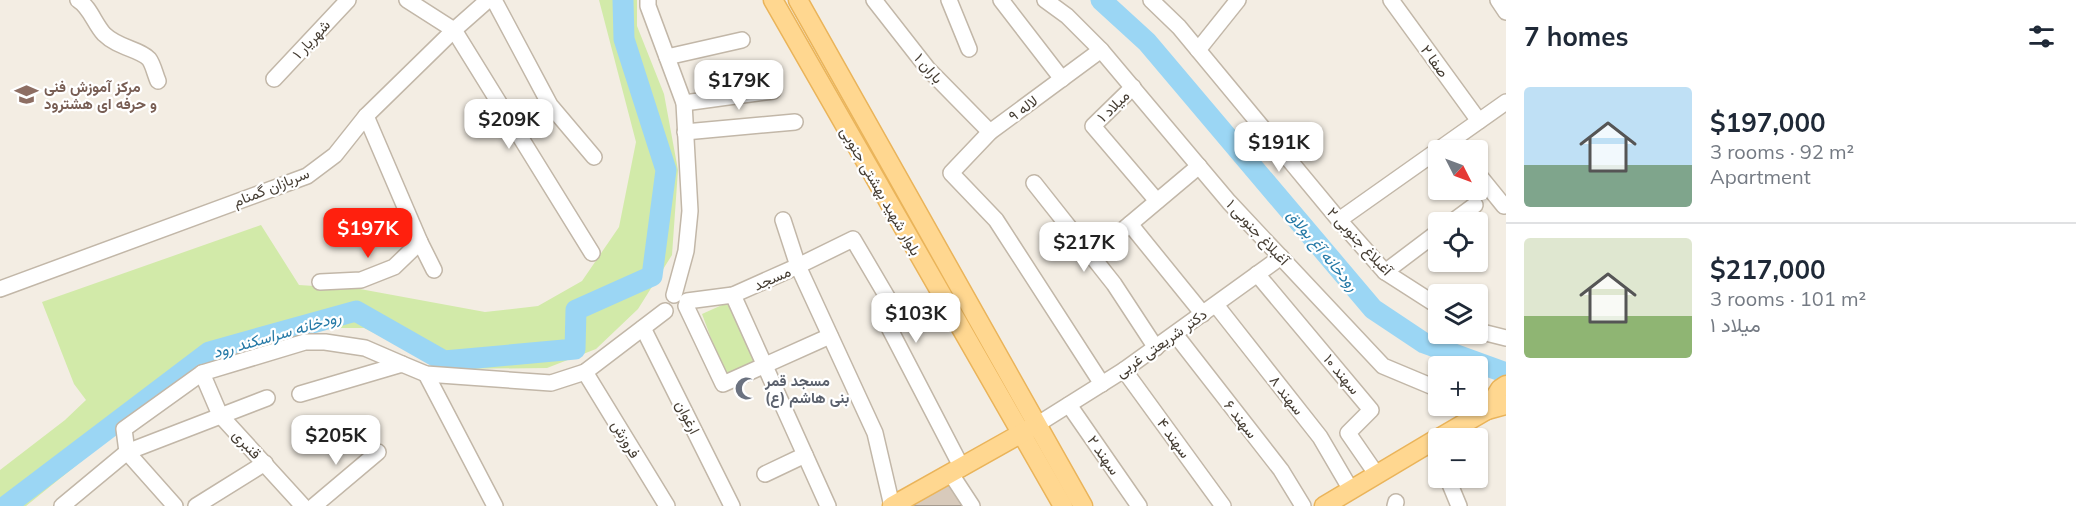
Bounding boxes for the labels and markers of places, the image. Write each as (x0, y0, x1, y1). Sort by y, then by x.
pin: $179K (697, 60, 781, 111)
place label: مرکز آموزش فنی و حرفه ای هشترود (44, 77, 157, 113)
school or university icon: مرکز آموزش فنی و حرفه ای هشترود (13, 82, 39, 108)
pin: $209K (467, 99, 551, 150)
pin: $191K (1237, 122, 1321, 173)
pin: $197K (326, 208, 410, 259)
pin: $217K (1042, 222, 1126, 273)
pin: $103K (874, 293, 958, 344)
place label: مسجد قمر بنی هاشم (ع) (764, 371, 849, 408)
mosque icon: مسجد قمر بنی هاشم (ع) (734, 376, 760, 402)
pin: $205K (294, 415, 378, 466)

